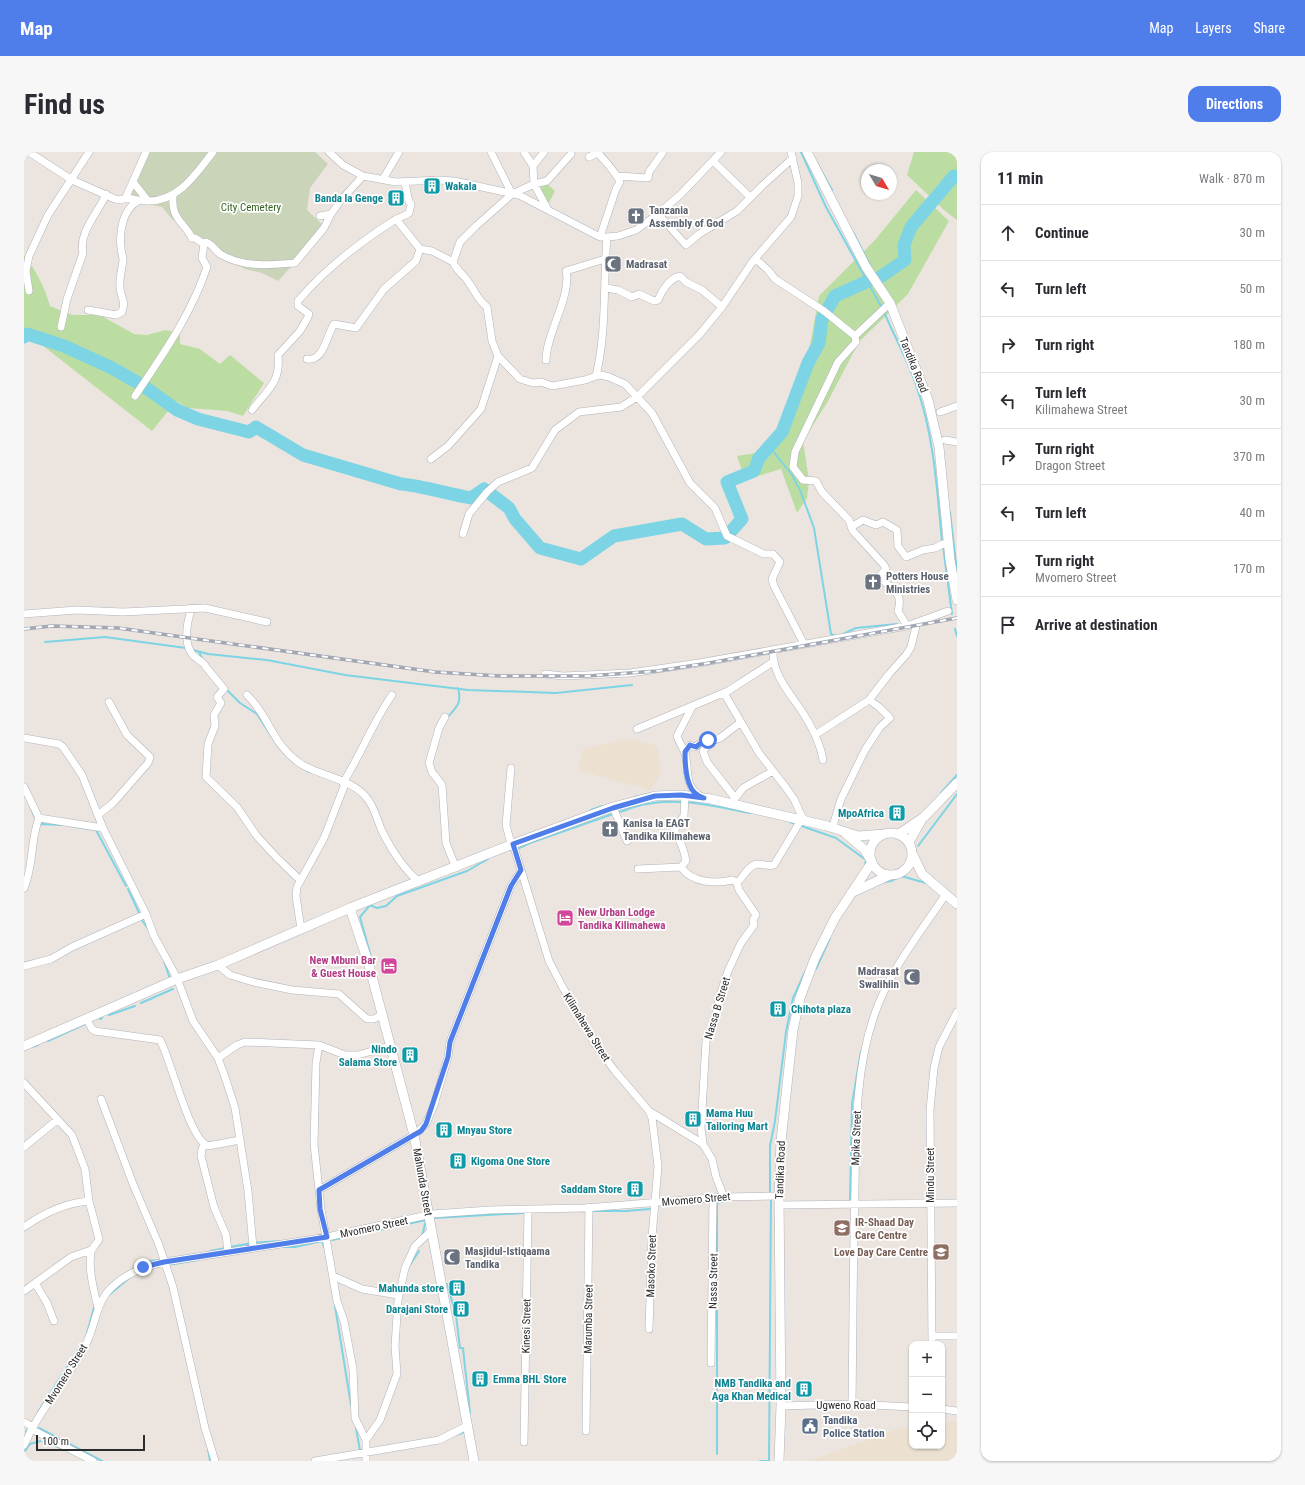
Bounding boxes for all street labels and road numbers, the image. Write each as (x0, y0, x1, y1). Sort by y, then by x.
street label: Tandika Road (897, 336, 931, 395)
street label: Nassa B Street (702, 976, 733, 1041)
street label: Kilimahewa Street (560, 991, 613, 1064)
street label: Mpika Street (849, 1110, 864, 1166)
street label: Tandika Road (773, 1141, 788, 1199)
street label: Mahunda Street (410, 1147, 435, 1217)
street label: Mindu Street (924, 1147, 937, 1203)
street label: Mvomero Street (661, 1190, 731, 1209)
street label: Mvomero Street (339, 1214, 409, 1241)
street label: Masoko Street (644, 1234, 659, 1298)
street label: Nassa Street (707, 1253, 720, 1309)
street label: Marumba Street (581, 1284, 596, 1354)
street label: Kinesi Street (520, 1298, 533, 1354)
street label: Mvomero Street (43, 1342, 90, 1407)
street label: Ugweno Road (816, 1399, 876, 1412)

